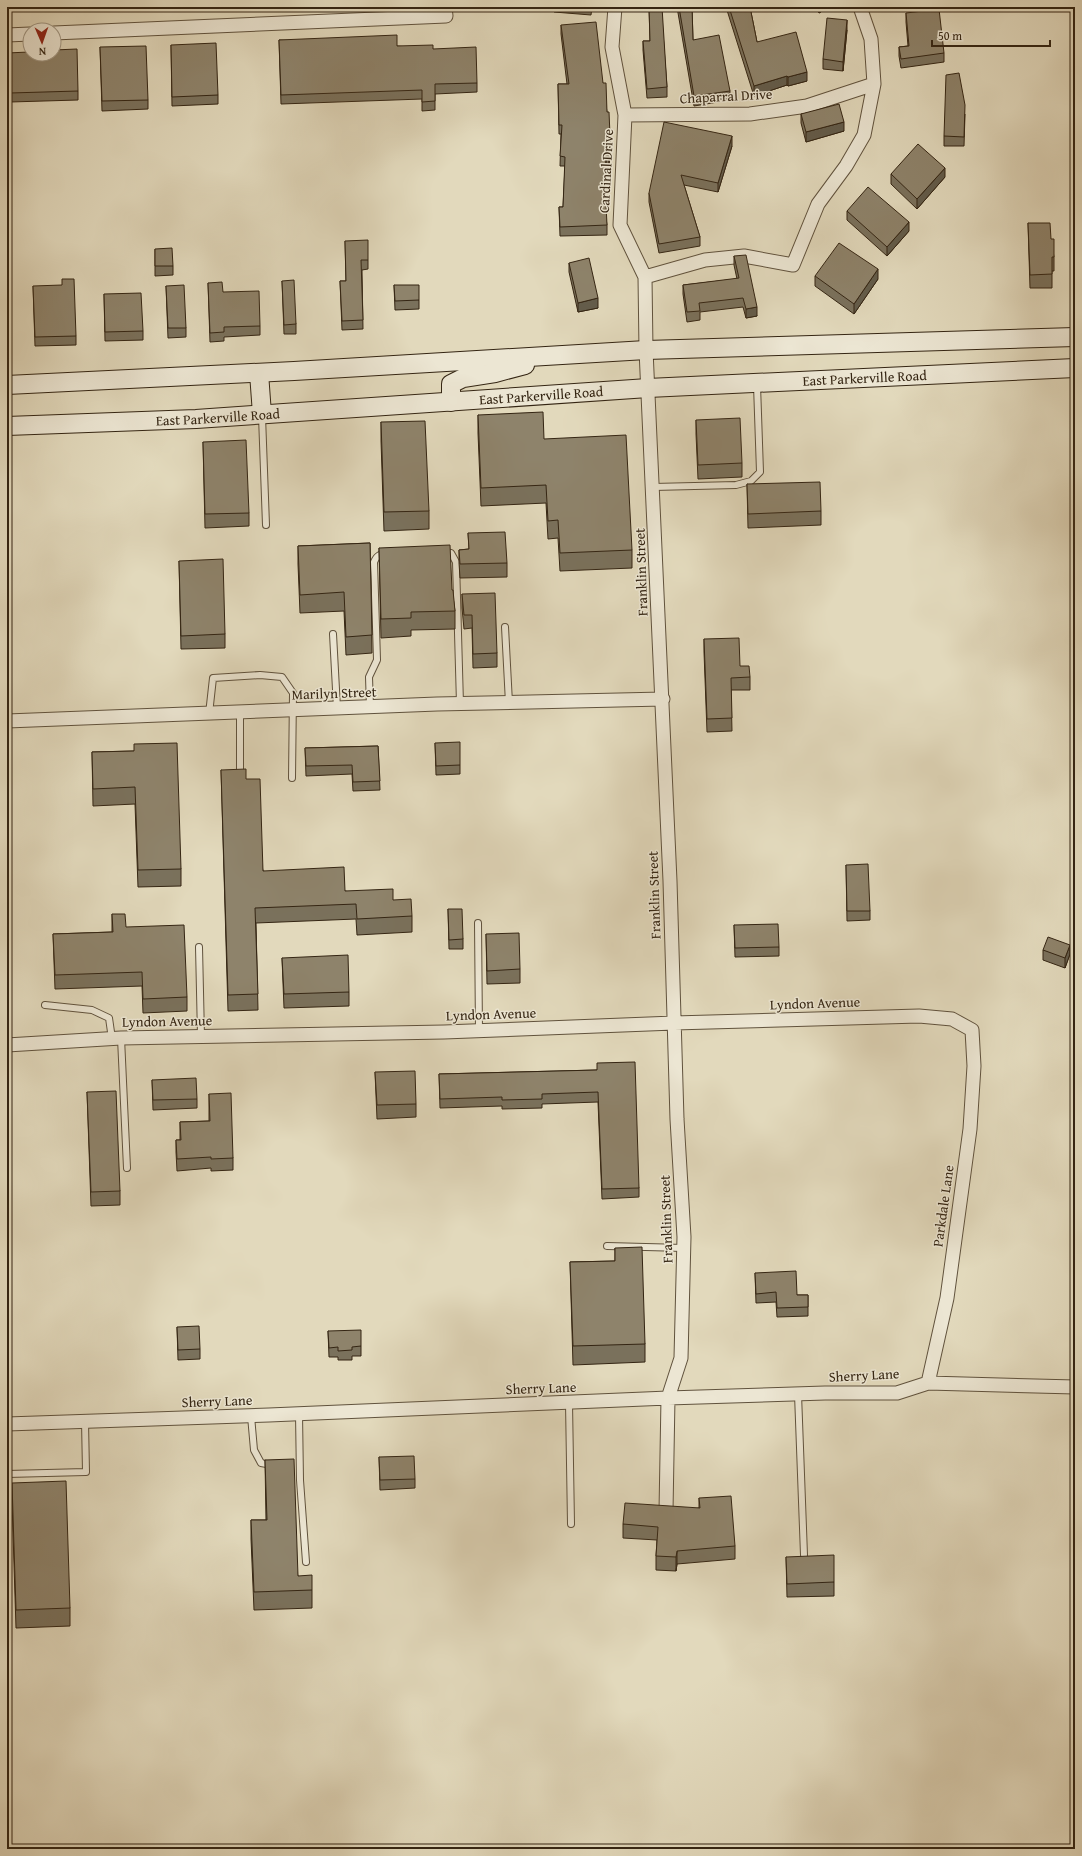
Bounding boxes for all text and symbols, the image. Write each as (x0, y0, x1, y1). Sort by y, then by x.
north arrow (22, 22, 62, 62)
scale bar (932, 22, 1050, 48)
text: 50 m (938, 27, 962, 44)
text: N (38, 44, 46, 60)
street label: Chaparral Drive (679, 84, 773, 108)
street label: Cardinal Drive (594, 128, 618, 214)
street label: East Parkerville Road (802, 365, 928, 391)
street label: East Parkerville Road (478, 381, 604, 410)
street label: East Parkerville Road (155, 403, 281, 430)
street label: Franklin Street (629, 527, 653, 616)
street label: Marilyn Street (291, 682, 377, 704)
street label: Franklin Street (642, 850, 666, 939)
street label: Lyndon Avenue (770, 991, 861, 1015)
street label: Lyndon Avenue (446, 1002, 537, 1026)
street label: Lyndon Avenue (122, 1010, 213, 1032)
street label: Parkdale Lane (927, 1163, 959, 1248)
street label: Franklin Street (654, 1174, 678, 1263)
street label: Sherry Lane (828, 1363, 900, 1387)
street label: Sherry Lane (505, 1377, 577, 1399)
street label: Sherry Lane (181, 1390, 253, 1412)

